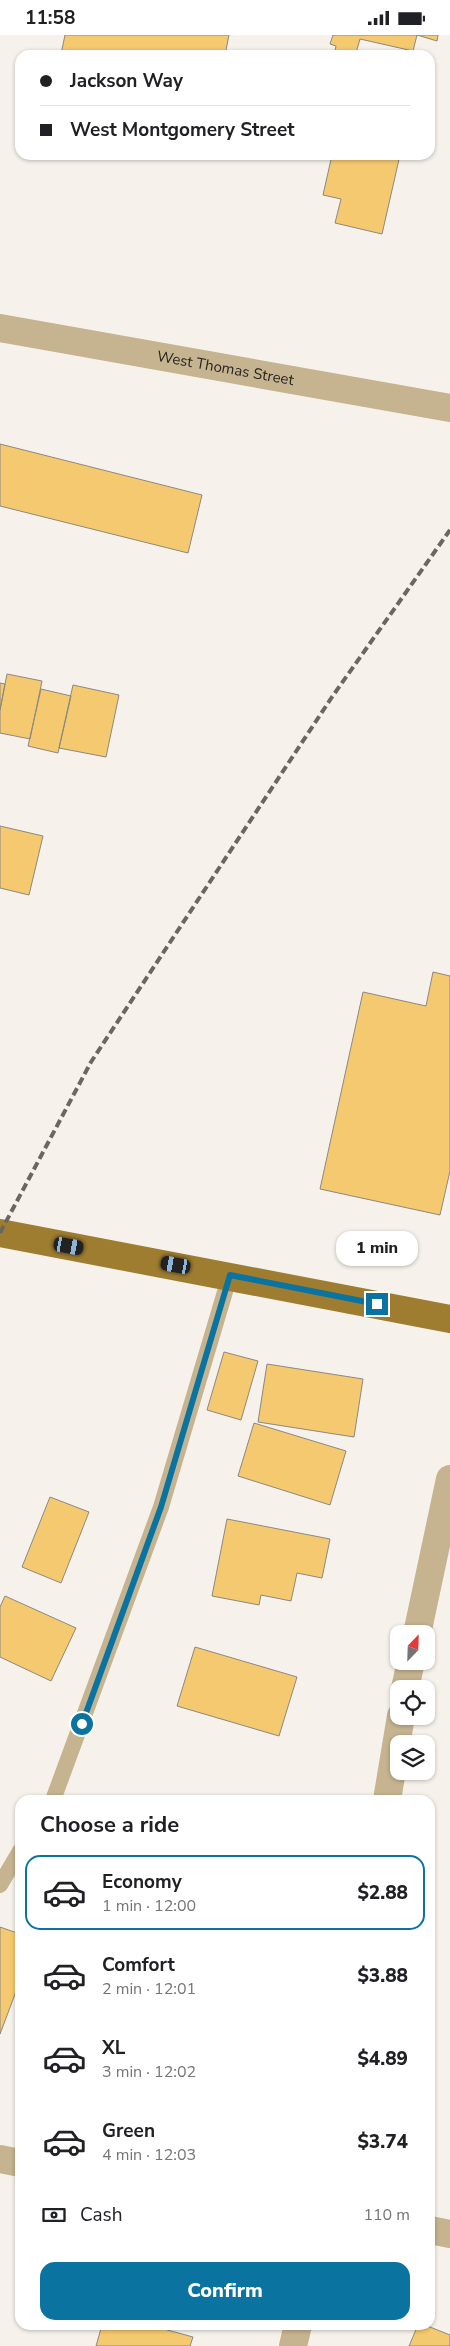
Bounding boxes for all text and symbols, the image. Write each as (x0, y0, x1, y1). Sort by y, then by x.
text: 11:58 (25, 5, 75, 31)
text: Jackson Way (70, 68, 183, 94)
text: West Montgomery Street (70, 117, 294, 143)
street label: West Thomas Street (155, 346, 296, 390)
callout: 1 min (336, 1231, 418, 1267)
car (52, 1236, 85, 1256)
text: 1 min (356, 1237, 398, 1259)
car (159, 1255, 192, 1275)
route end (366, 1293, 388, 1315)
north arrow (390, 1625, 435, 1670)
map controls (390, 1625, 435, 1780)
button: locate (390, 1680, 435, 1725)
route start (71, 1713, 93, 1735)
button: layers (390, 1735, 435, 1780)
text: Choose a ride (40, 1810, 179, 1840)
text: Economy (102, 1869, 182, 1895)
icon: car (42, 1870, 87, 1915)
text: $2.88 (357, 1880, 408, 1906)
text: 1 min · 12:00 (102, 1895, 196, 1917)
text: Comfort (102, 1952, 175, 1978)
icon: car (42, 1953, 87, 1998)
text: $3.88 (357, 1963, 408, 1989)
text: 2 min · 12:01 (102, 1978, 196, 2000)
text: XL (102, 2035, 125, 2061)
icon: car (42, 2036, 87, 2081)
text: $4.89 (357, 2046, 408, 2072)
text: 3 min · 12:02 (102, 2061, 196, 2083)
text: Green (102, 2118, 155, 2144)
icon: car (42, 2119, 87, 2164)
text: $3.74 (357, 2129, 408, 2155)
text: 4 min · 12:03 (102, 2144, 196, 2166)
icon: cash (40, 2201, 68, 2229)
text: Cash (80, 2202, 122, 2228)
text: 110 m (363, 2204, 410, 2226)
button: Confirm (40, 2262, 410, 2320)

